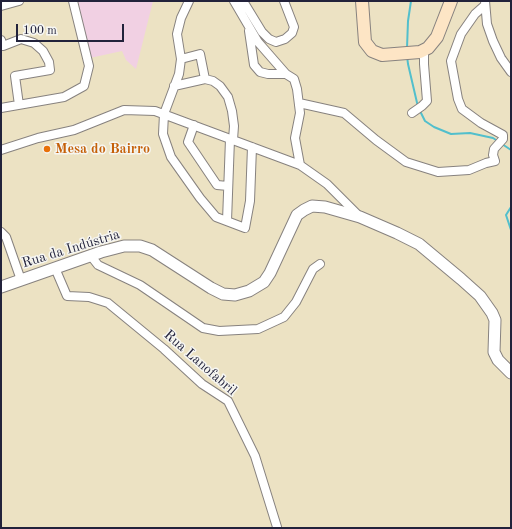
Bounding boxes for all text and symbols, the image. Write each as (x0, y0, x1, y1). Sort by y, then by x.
scale bar (18, 16, 126, 42)
text: 100 m (23, 25, 57, 37)
place label: Mesa do Bairro (55, 141, 150, 157)
marker: Mesa do Bairro (42, 144, 52, 154)
street label: Rua da Indústria (20, 226, 122, 272)
street label: Rua Lanofabril (160, 327, 240, 399)

